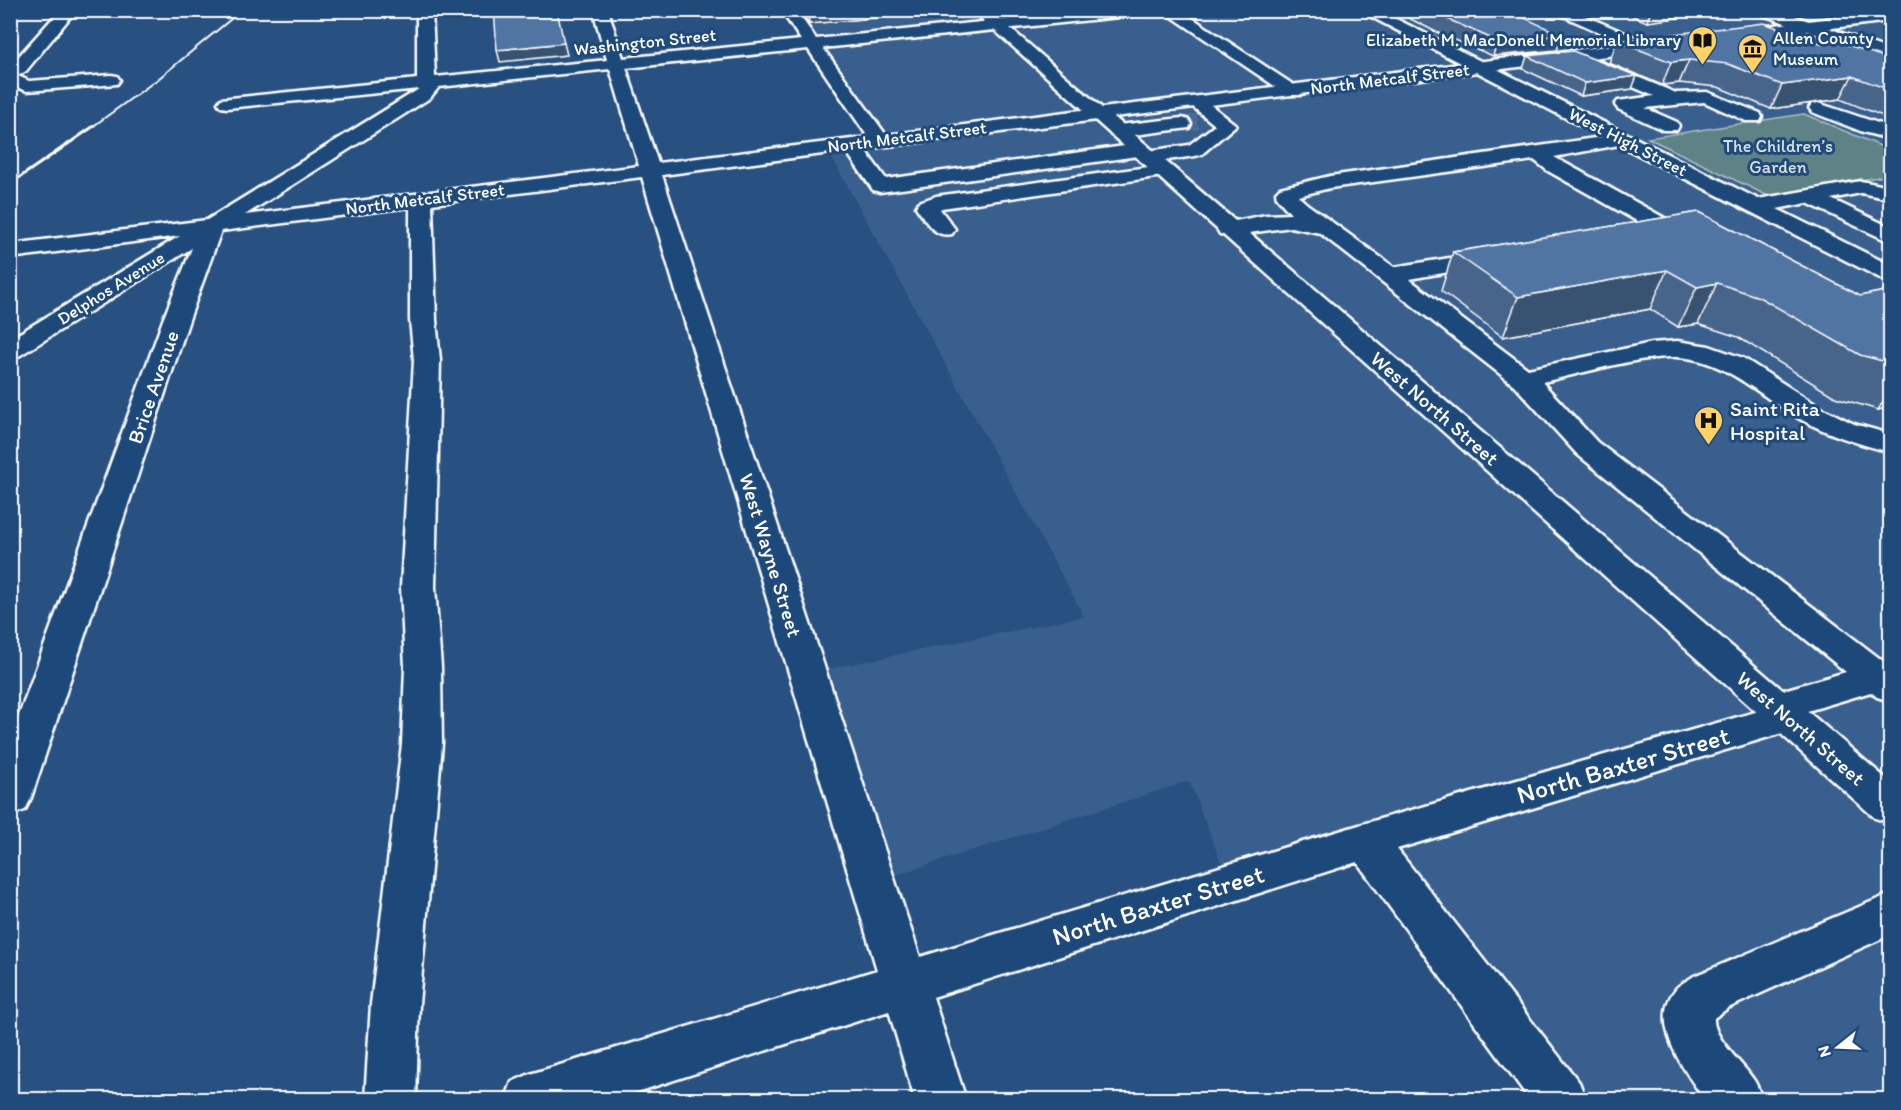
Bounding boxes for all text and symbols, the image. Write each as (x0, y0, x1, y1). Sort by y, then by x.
street label: Washington Street (573, 24, 718, 60)
library icon: Elizabeth M. MacDonell Memorial Library (1686, 24, 1718, 66)
place label: Allen County Museum (1773, 27, 1874, 70)
place label: Elizabeth M. MacDonell Memorial Library (1366, 29, 1682, 51)
museum icon: Allen County Museum (1736, 32, 1768, 74)
street label: North Metcalf Street (1309, 58, 1471, 100)
street label: West High Street (1565, 103, 1691, 181)
street label: North Metcalf Street (826, 116, 988, 158)
park label: The Children’s Garden (1723, 135, 1833, 178)
street label: North Metcalf Street (344, 178, 506, 220)
street label: Delphos Avenue (53, 246, 169, 330)
street label: Brice Avenue (122, 327, 184, 447)
street label: West North Street (1366, 346, 1504, 471)
place label: Saint Rita Hospital (1730, 396, 1820, 445)
hospital icon: Saint Rita Hospital (1693, 404, 1725, 446)
street label: West Wayne Street (734, 470, 808, 640)
street label: West North Street (1732, 666, 1870, 791)
street label: North Baxter Street (1513, 719, 1733, 811)
street label: North Baxter Street (1048, 857, 1268, 952)
north arrow (1808, 1017, 1868, 1077)
text: N (1814, 1043, 1835, 1060)

